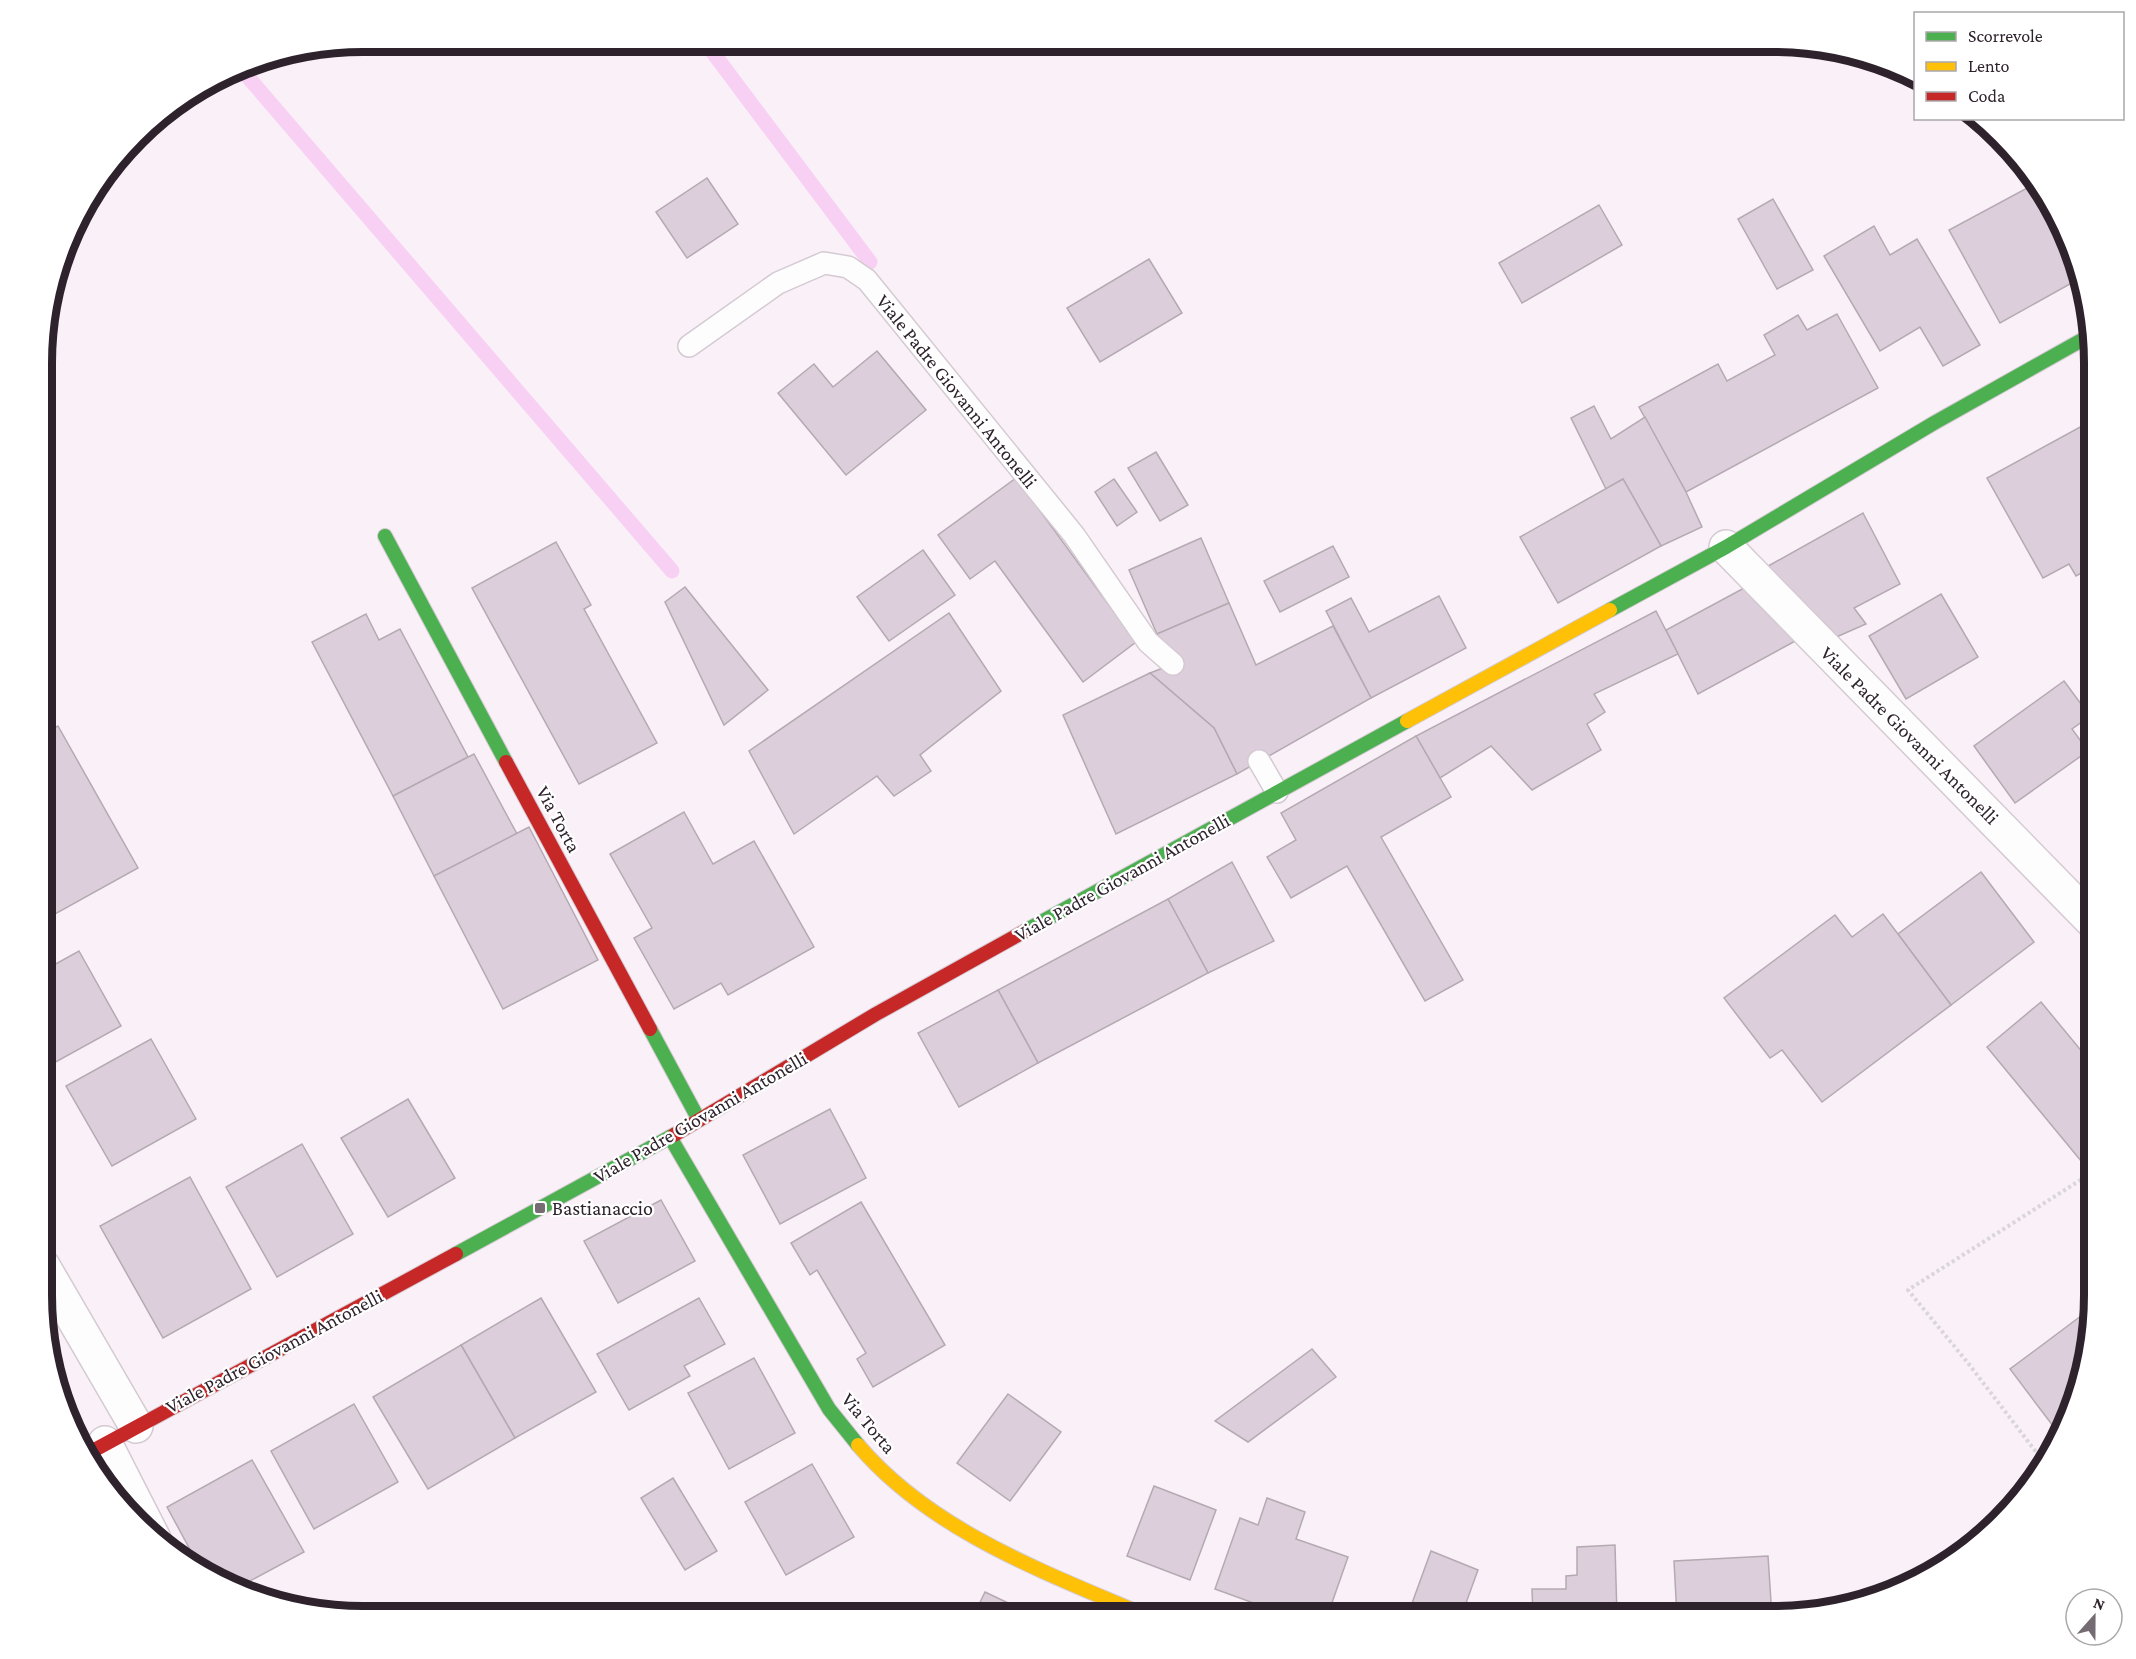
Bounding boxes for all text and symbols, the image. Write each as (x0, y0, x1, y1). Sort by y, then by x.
legend (1914, 12, 2124, 120)
text: Scorrevole (1968, 26, 2043, 46)
text: Lento (1968, 56, 2009, 76)
text: Coda (1968, 86, 2005, 106)
street label: Viale Padre Giovanni Antonelli (872, 290, 1042, 492)
street label: Viale Padre Giovanni Antonelli (1816, 641, 2004, 829)
street label: Via Torta (532, 782, 586, 856)
street label: Viale Padre Giovanni Antonelli (1011, 809, 1233, 945)
street label: Viale Padre Giovanni Antonelli (589, 1047, 811, 1187)
place label: Bastianaccio (552, 1197, 653, 1219)
marker: Bastianaccio (533, 1201, 547, 1215)
street label: Viale Padre Giovanni Antonelli (162, 1284, 386, 1418)
street label: Via Torta (837, 1388, 901, 1458)
north arrow (2064, 1587, 2124, 1647)
text: N (2091, 1594, 2107, 1613)

